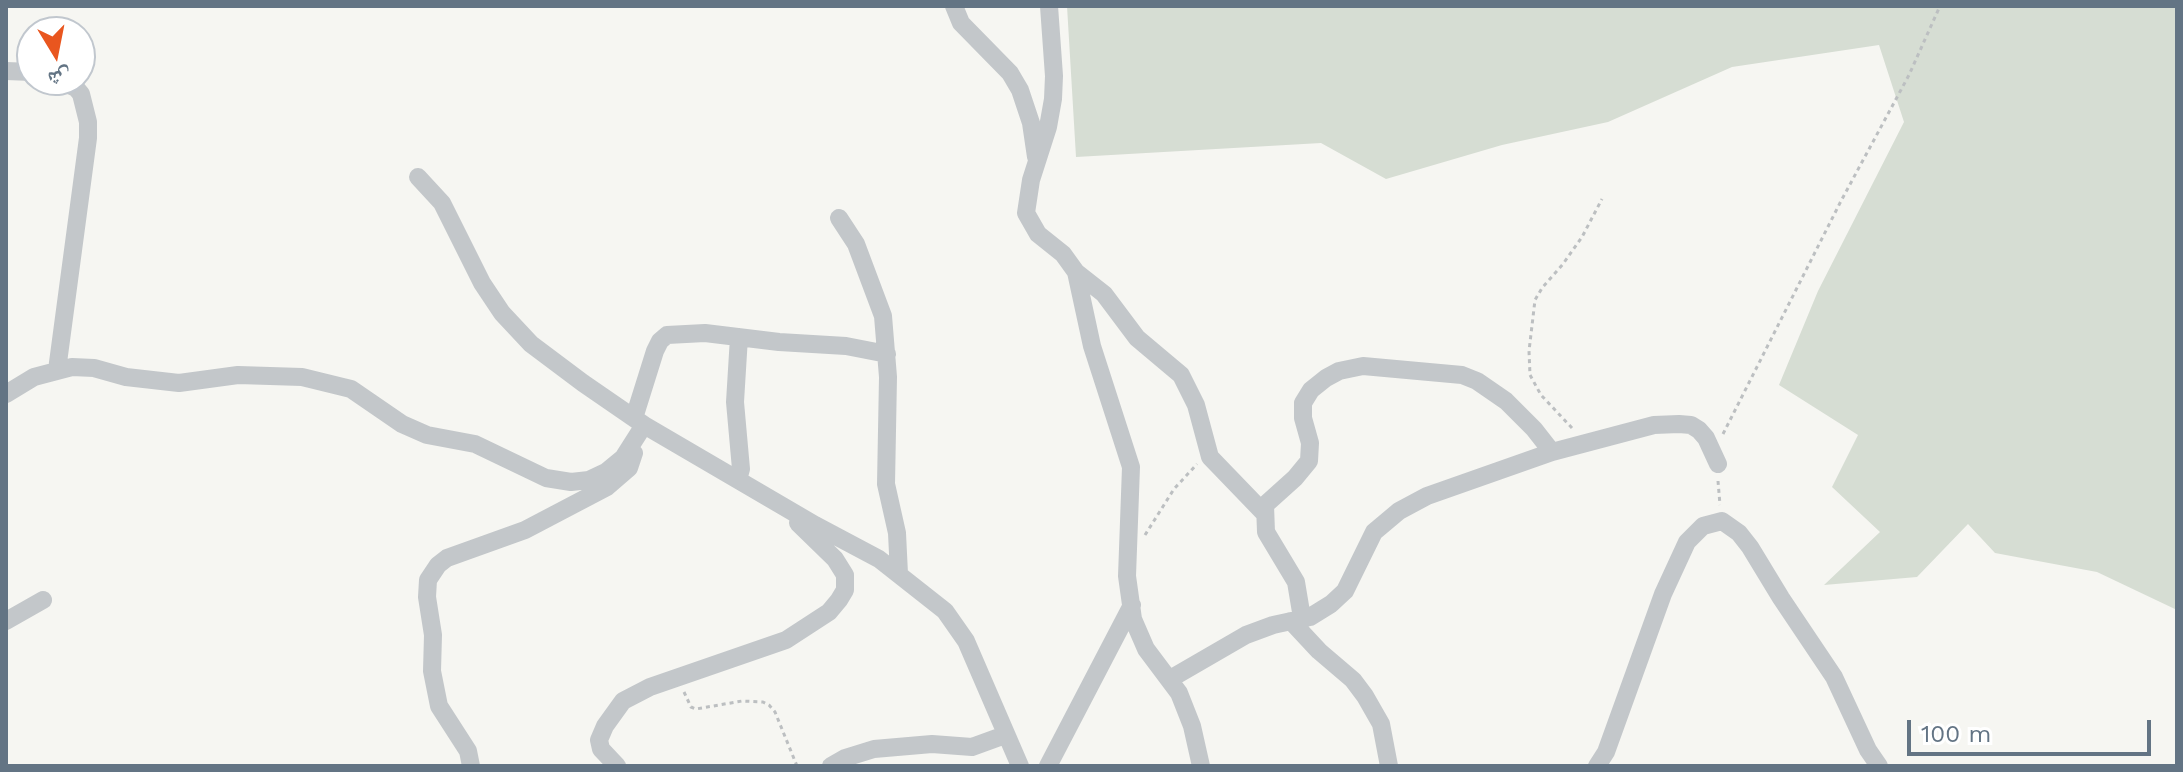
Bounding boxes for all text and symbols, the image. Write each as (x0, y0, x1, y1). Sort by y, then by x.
north arrow (16, 16, 96, 96)
text: ش (46, 64, 74, 92)
scale bar (1911, 704, 2155, 754)
text: 100 m (1921, 720, 1991, 748)

